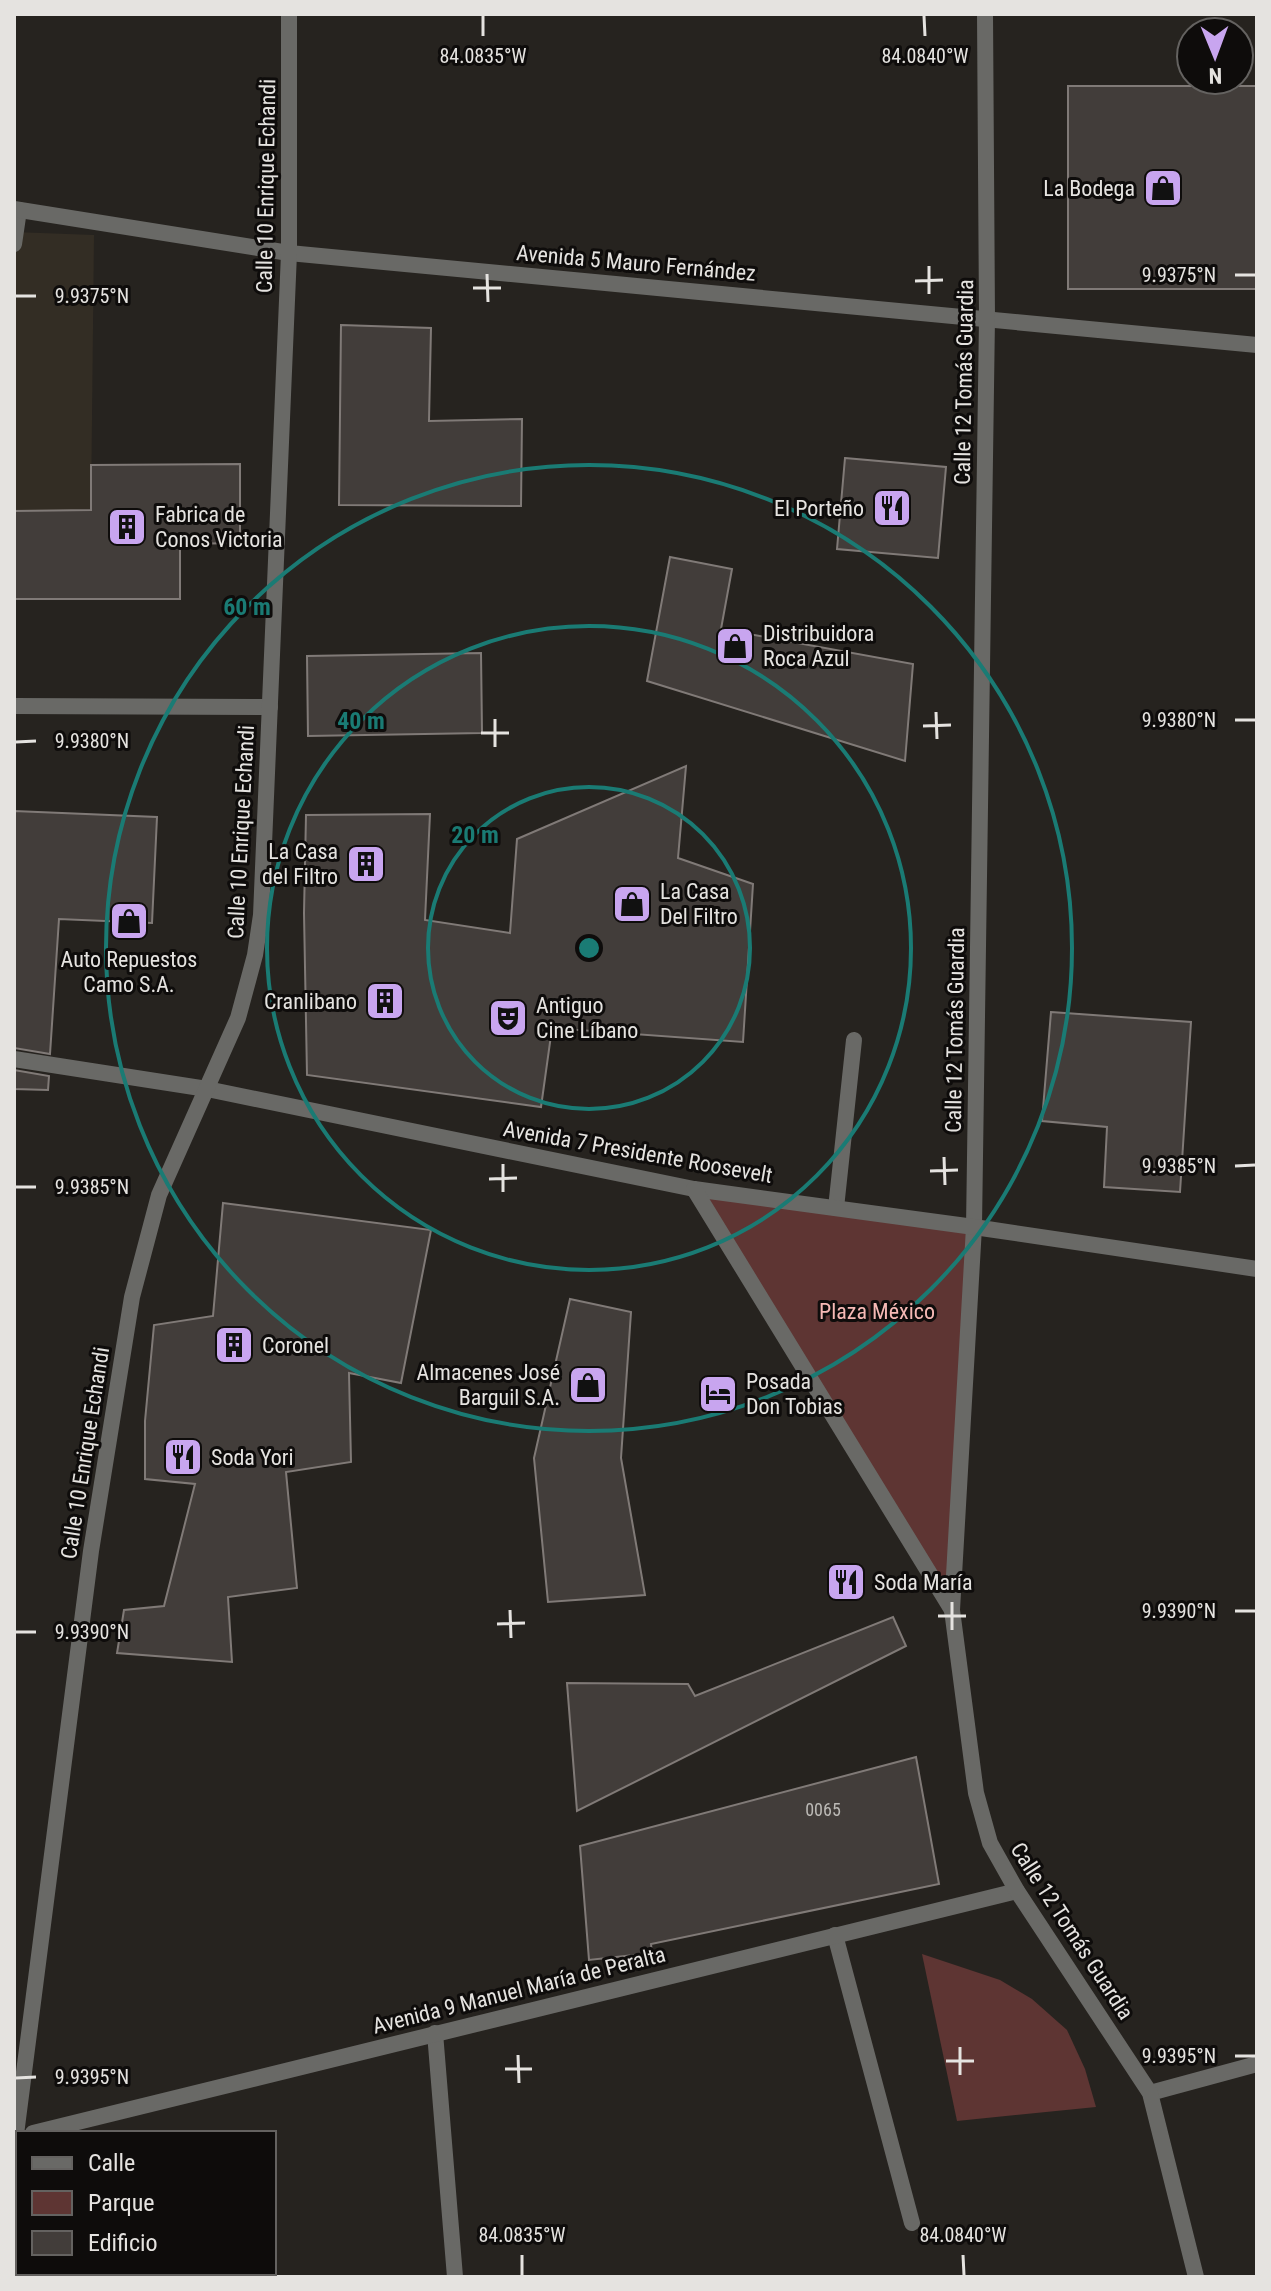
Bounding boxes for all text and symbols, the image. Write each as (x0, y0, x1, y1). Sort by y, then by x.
north arrow (1175, 16, 1255, 96)
text: 84.0835°W (439, 44, 527, 68)
text: 84.0840°W (881, 44, 969, 68)
text: N (1208, 63, 1222, 88)
street label: Calle 10 Enrique Echandi (252, 79, 280, 293)
shop icon: La Bodega (1142, 167, 1184, 209)
place label: La Bodega (1043, 176, 1135, 201)
street label: Avenida 5 Mauro Fernández (515, 240, 757, 286)
text: 9.9375°N (1142, 263, 1216, 287)
street label: Calle 12 Tomás Guardia (950, 279, 978, 485)
text: 9.9375°N (55, 284, 129, 308)
restaurant icon: El Porteño (871, 487, 913, 529)
place label: El Porteño (774, 496, 864, 521)
place label: Fabrica de Conos Victoria (155, 502, 282, 552)
building icon: Fabrica de Conos Victoria (106, 506, 148, 548)
text: 60 m (223, 593, 271, 621)
place label: Distribuidora Roca Azul (763, 621, 874, 671)
shop icon: Distribuidora Roca Azul (714, 625, 756, 667)
text: 40 m (337, 707, 385, 735)
text: 9.9380°N (1142, 708, 1216, 732)
street label: Calle 10 Enrique Echandi (223, 724, 259, 940)
text: 9.9380°N (55, 729, 129, 753)
text: 20 m (451, 821, 499, 849)
place label: La Casa del Filtro (262, 839, 338, 889)
building icon: La Casa del Filtro (345, 843, 387, 885)
place label: La Casa Del Filtro (660, 879, 738, 929)
shop icon: La Casa Del Filtro (611, 883, 653, 925)
shop icon: Auto Repuestos Camo S.A. (108, 900, 150, 942)
street label: Calle 12 Tomás Guardia (941, 927, 969, 1133)
centre of rings (575, 934, 603, 962)
place label: Auto Repuestos Camo S.A. (61, 947, 197, 997)
building icon: Cranlibano (364, 980, 406, 1022)
place label: Cranlibano (264, 989, 357, 1014)
place label: Antiguo Cine Líbano (536, 993, 638, 1043)
theatre icon: Antiguo Cine Líbano (487, 997, 529, 1039)
street label: Avenida 7 Presidente Roosevelt (501, 1116, 775, 1188)
text: 9.9385°N (1142, 1154, 1216, 1178)
text: 9.9385°N (55, 1175, 129, 1199)
park label: Plaza México (819, 1299, 935, 1324)
building icon: Coronel (213, 1324, 255, 1366)
place label: Coronel (262, 1333, 329, 1358)
street label: Calle 10 Enrique Echandi (56, 1345, 114, 1561)
place label: Almacenes José Barguil S.A. (417, 1360, 560, 1410)
shop icon: Almacenes José Barguil S.A. (567, 1364, 609, 1406)
place label: Posada Don Tobias (746, 1369, 843, 1419)
hotel icon: Posada Don Tobias (697, 1373, 739, 1415)
restaurant icon: Soda Yori (162, 1436, 204, 1478)
place label: Soda Yori (211, 1445, 294, 1470)
restaurant icon: Soda María (825, 1561, 867, 1603)
place label: Soda María (874, 1570, 973, 1595)
text: 9.9390°N (1142, 1599, 1216, 1623)
text: 9.9390°N (55, 1620, 129, 1644)
house number: 0065 (805, 1799, 841, 1820)
street label: Calle 12 Tomás Guardia (1006, 1838, 1138, 2024)
street label: Avenida 9 Manuel María de Peralta (370, 1941, 668, 2039)
text: 9.9395°N (1142, 2044, 1216, 2068)
text: 9.9395°N (55, 2065, 129, 2089)
legend (16, 2131, 276, 2275)
text: Calle (88, 2149, 135, 2177)
text: Parque (88, 2189, 155, 2217)
text: 84.0835°W (478, 2223, 566, 2247)
text: 84.0840°W (919, 2223, 1007, 2247)
text: Edificio (88, 2229, 158, 2257)

